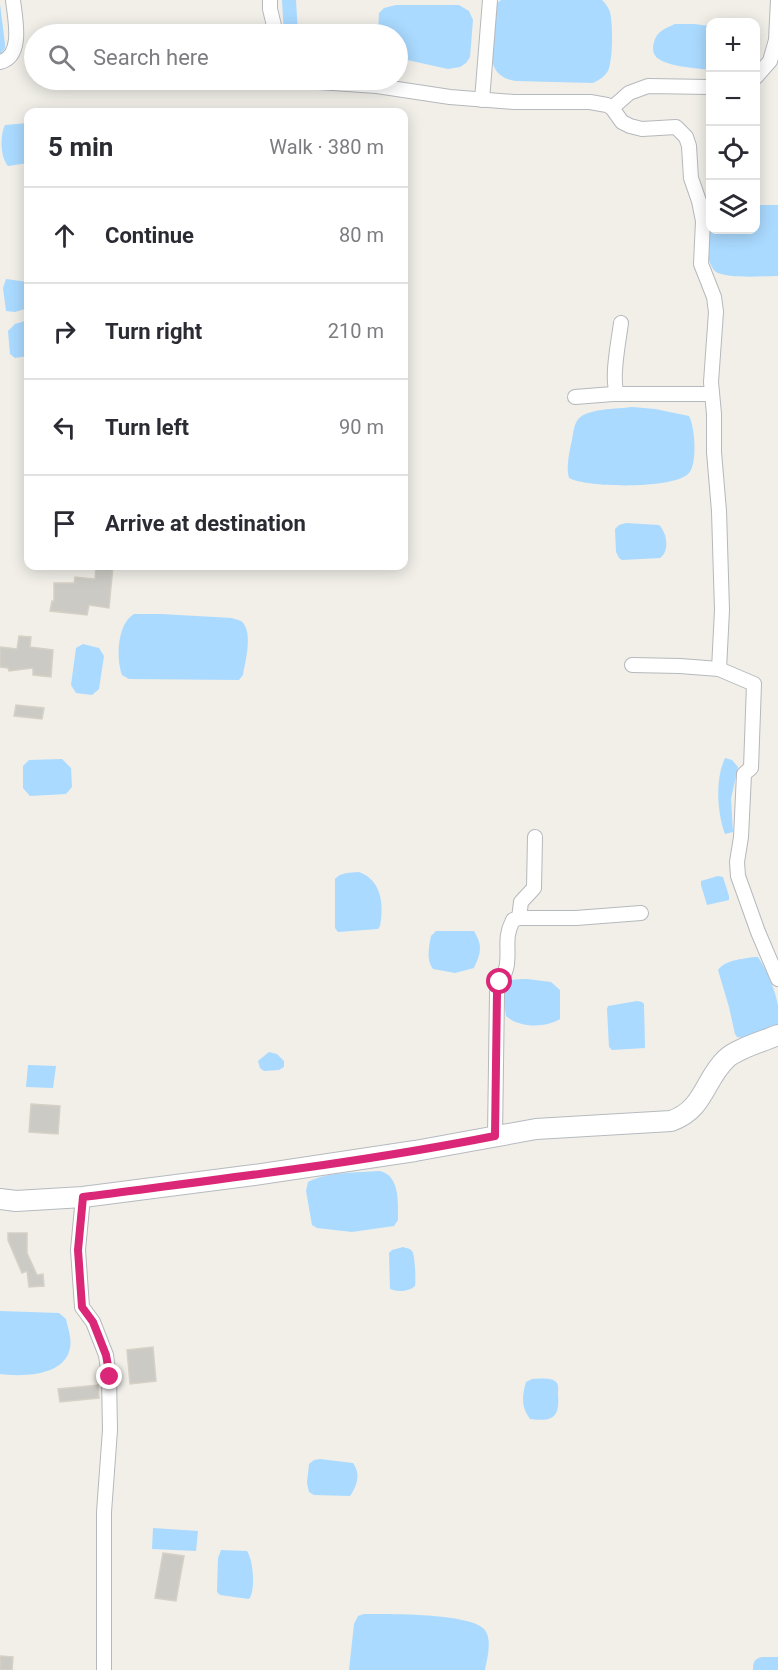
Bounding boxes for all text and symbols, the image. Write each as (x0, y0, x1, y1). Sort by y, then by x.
map controls (706, 18, 760, 234)
button: + (706, 18, 760, 72)
search box (24, 24, 408, 90)
icon: search (45, 41, 78, 74)
text: Search here (93, 45, 209, 70)
button: − (706, 72, 760, 126)
button: locate (706, 126, 760, 180)
text: 5 min (48, 132, 113, 162)
text: Walk · 380 m (269, 135, 384, 159)
button: layers (706, 180, 760, 234)
icon: ahead (48, 219, 81, 252)
text: Continue (105, 223, 194, 248)
text: 80 m (339, 223, 384, 247)
icon: right (48, 315, 81, 348)
text: Turn right (105, 319, 202, 344)
text: 210 m (328, 319, 384, 343)
icon: left (48, 411, 81, 444)
text: Turn left (105, 415, 189, 440)
text: 90 m (339, 415, 384, 439)
icon: arrive (48, 507, 81, 540)
text: Arrive at destination (105, 511, 306, 536)
route start (486, 968, 512, 994)
route end (96, 1363, 122, 1389)

